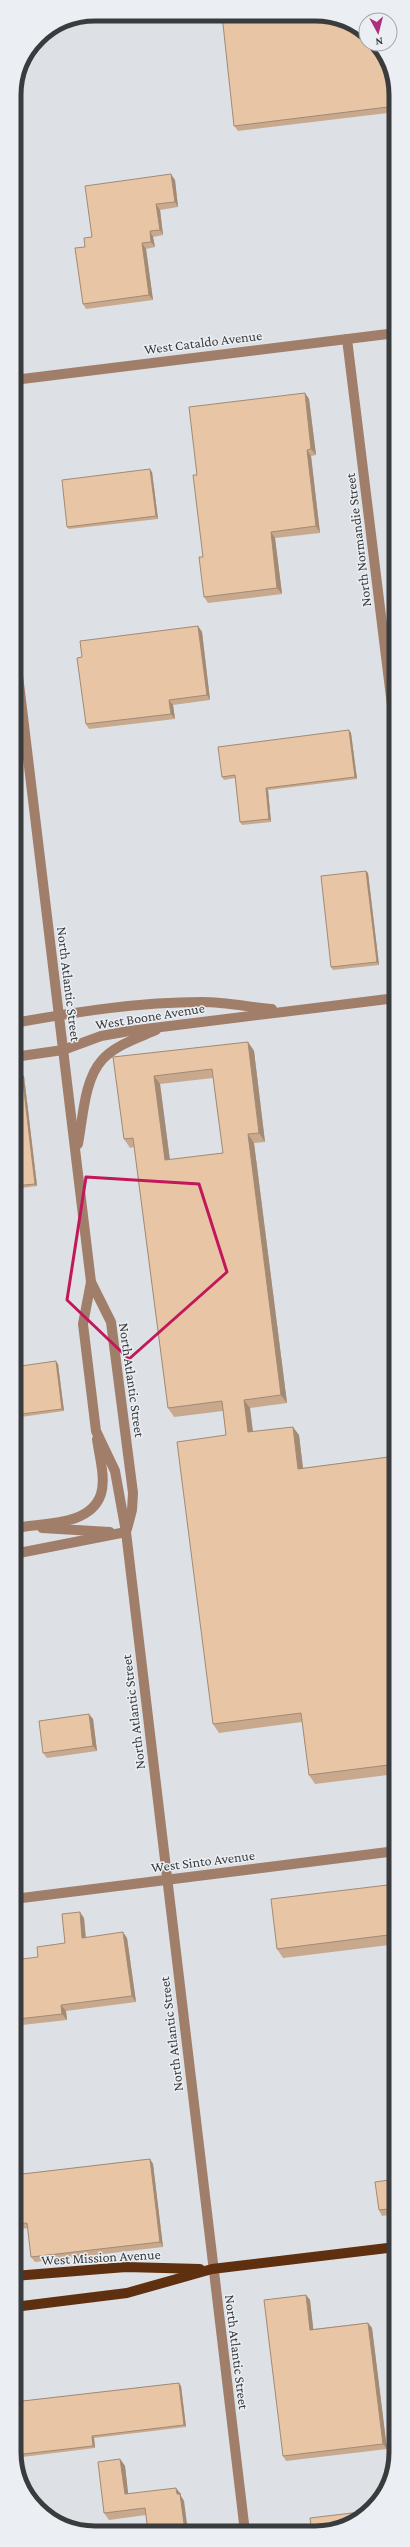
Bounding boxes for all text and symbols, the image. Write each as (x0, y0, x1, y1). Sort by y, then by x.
north arrow (358, 12, 398, 52)
text: N (374, 36, 384, 48)
street label: West Cataldo Avenue (143, 327, 263, 357)
street label: North Normandie Street (342, 472, 374, 608)
street label: North Atlantic Street (54, 926, 84, 1043)
street label: West Boone Avenue (94, 999, 206, 1033)
street label: North Atlantic Street (116, 1322, 148, 1439)
street label: North Atlantic Street (118, 1653, 148, 1770)
street label: West Sinto Avenue (150, 1847, 256, 1875)
street label: North Atlantic Street (156, 1975, 186, 2092)
street label: West Mission Avenue (41, 2246, 161, 2268)
street label: North Atlantic Street (222, 2294, 252, 2411)

